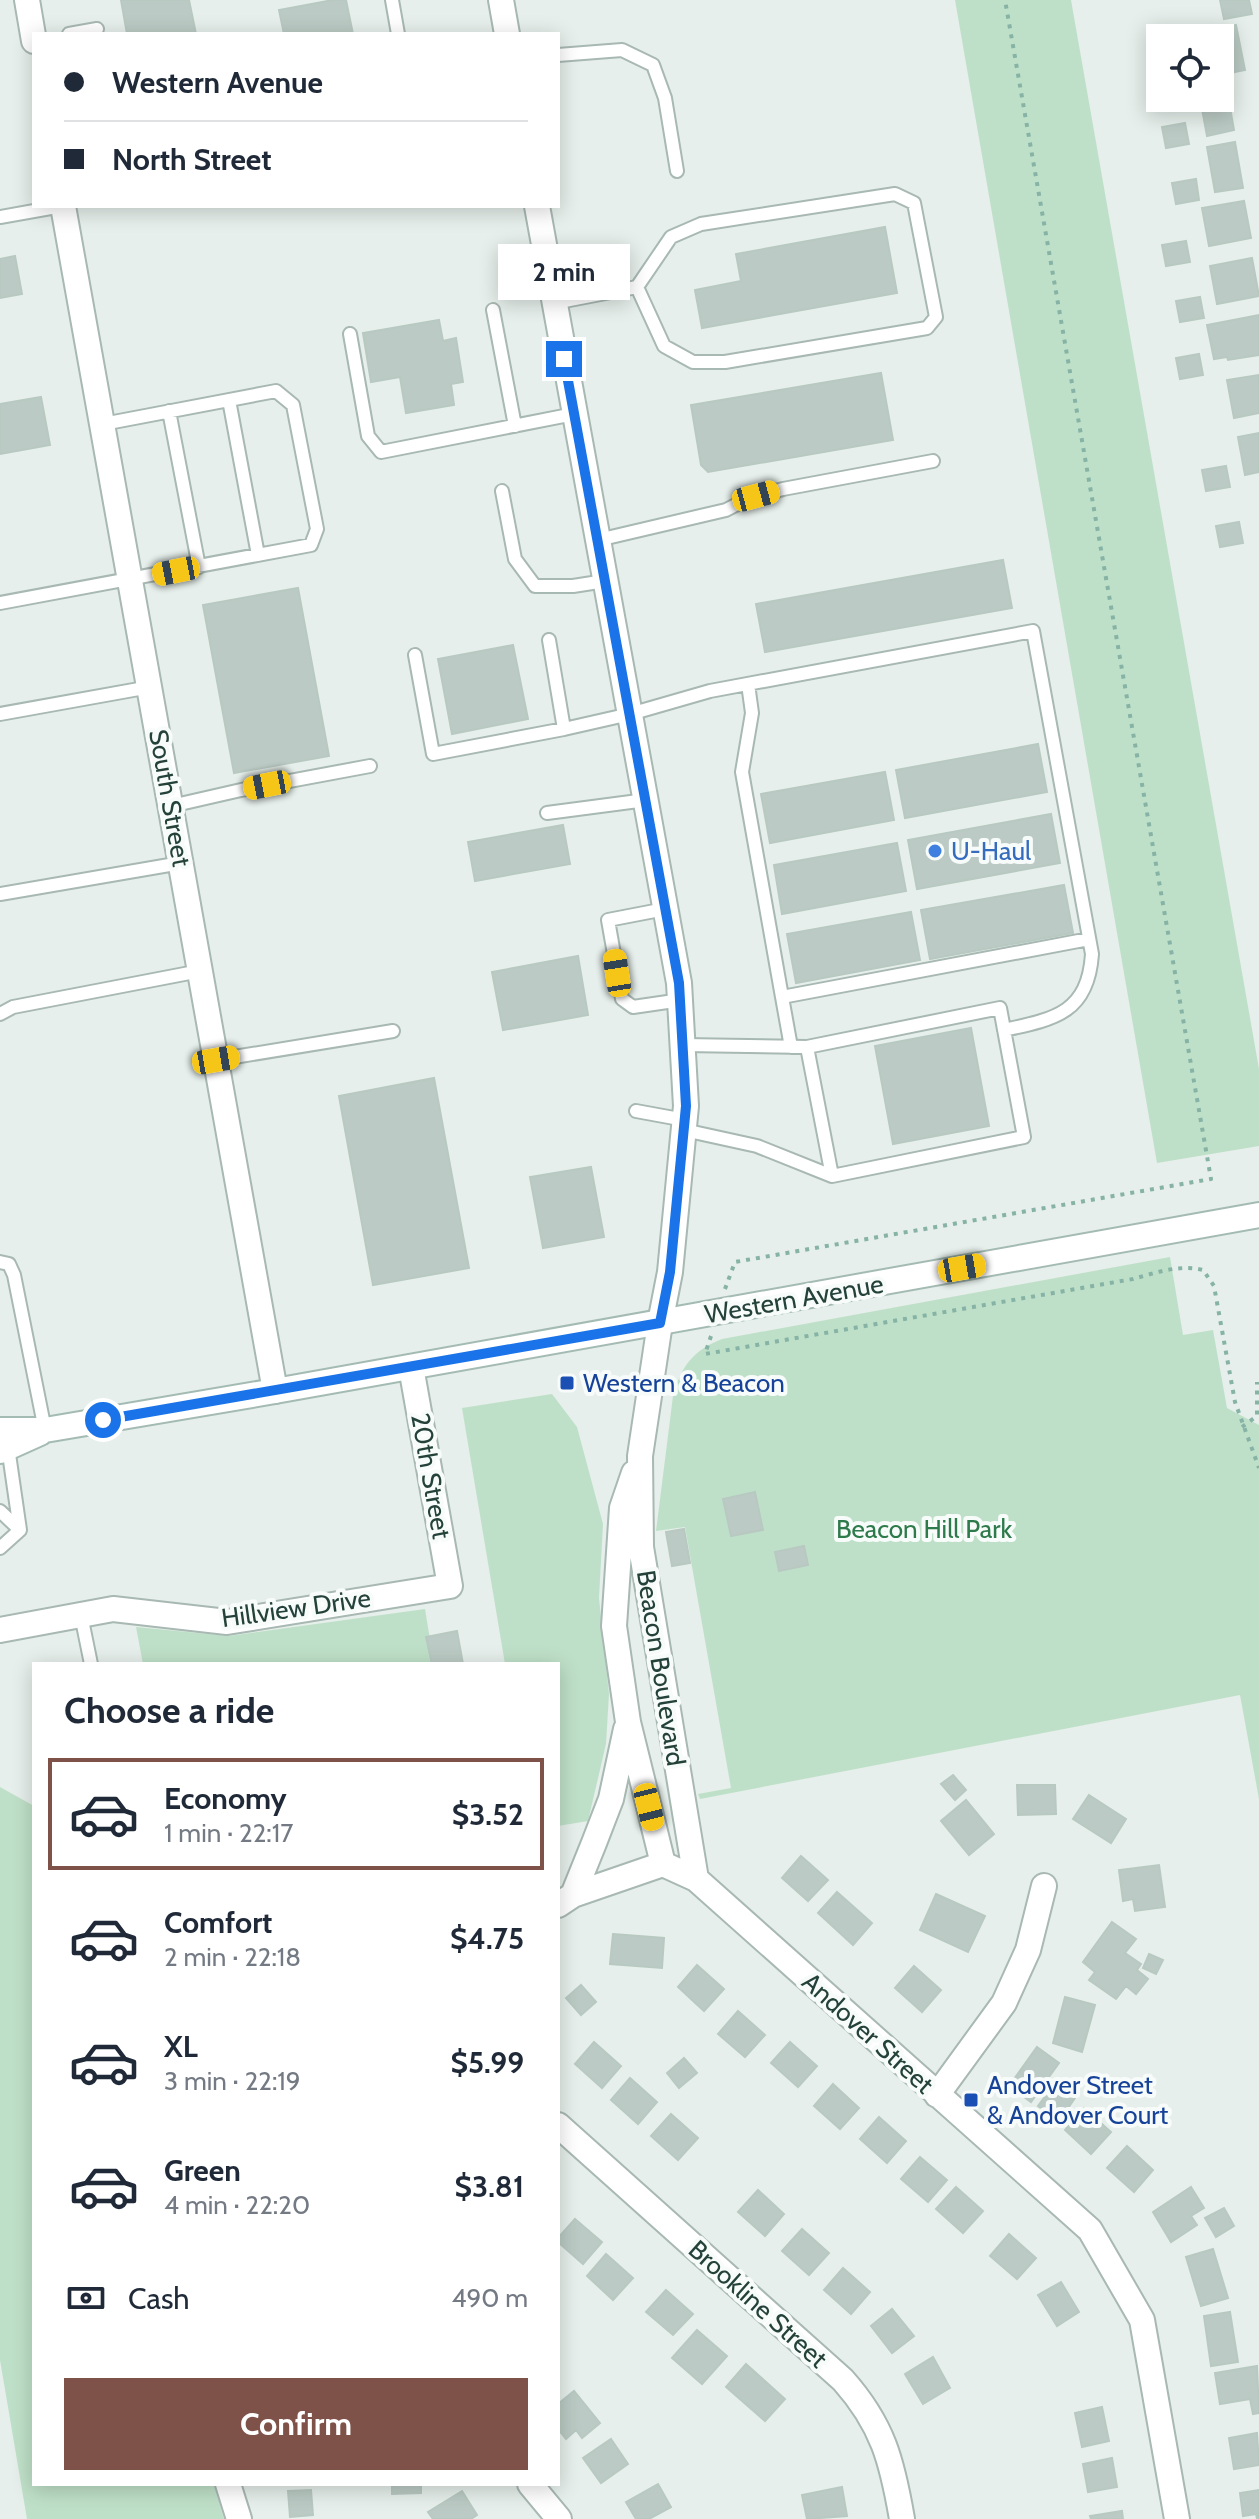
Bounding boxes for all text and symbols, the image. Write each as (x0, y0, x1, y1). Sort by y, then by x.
map controls (1146, 24, 1234, 112)
button: locate (1146, 24, 1234, 112)
text: Western Avenue (112, 64, 323, 101)
text: North Street (112, 141, 272, 178)
callout: 2 min (498, 243, 630, 299)
text: 2 min (533, 256, 595, 288)
route end (546, 341, 582, 377)
car (730, 478, 782, 514)
car (150, 555, 202, 587)
street label: South Street (142, 727, 198, 869)
car (241, 769, 293, 801)
place label: U-Haul (951, 835, 1031, 867)
marker: U-Haul (926, 842, 944, 860)
car (601, 947, 633, 999)
car (190, 1044, 242, 1076)
car (936, 1252, 988, 1284)
street label: Western Avenue (702, 1268, 886, 1330)
place label: Western & Beacon (583, 1367, 785, 1399)
marker: Western & Beacon (558, 1374, 576, 1392)
route start (85, 1402, 121, 1438)
street label: 20th Street (404, 1411, 458, 1542)
park label: Beacon Hill Park (836, 1513, 1012, 1545)
street label: Beacon Boulevard (630, 1568, 692, 1768)
street label: Hillview Drive (219, 1582, 373, 1634)
text: Choose a ride (64, 1688, 274, 1732)
icon: car (68, 1778, 140, 1850)
text: Economy (164, 1780, 287, 1817)
car (632, 1781, 666, 1833)
text: $3.52 (452, 1796, 524, 1833)
text: 1 min · 22:17 (164, 1817, 293, 1849)
icon: car (68, 1902, 140, 1974)
text: Comfort (164, 1904, 272, 1941)
text: $4.75 (450, 1920, 524, 1957)
text: 2 min · 22:18 (164, 1941, 301, 1973)
street label: Andover Street (796, 1966, 940, 2101)
icon: car (68, 2026, 140, 2098)
text: XL (164, 2028, 198, 2065)
text: $5.99 (451, 2044, 524, 2081)
text: 3 min · 22:19 (164, 2065, 301, 2097)
place label: Andover Street & Andover Court (987, 2069, 1169, 2131)
marker: Andover Street & Andover Court (962, 2091, 980, 2109)
icon: car (68, 2150, 140, 2222)
text: Green (164, 2152, 241, 2189)
text: $3.81 (455, 2168, 524, 2205)
text: 4 min · 22:20 (164, 2189, 310, 2221)
street label: Brookline Street (682, 2233, 834, 2375)
icon: cash (64, 2276, 108, 2320)
text: Cash (128, 2280, 190, 2317)
text: 490 m (451, 2282, 528, 2314)
button: Confirm (64, 2378, 528, 2470)

